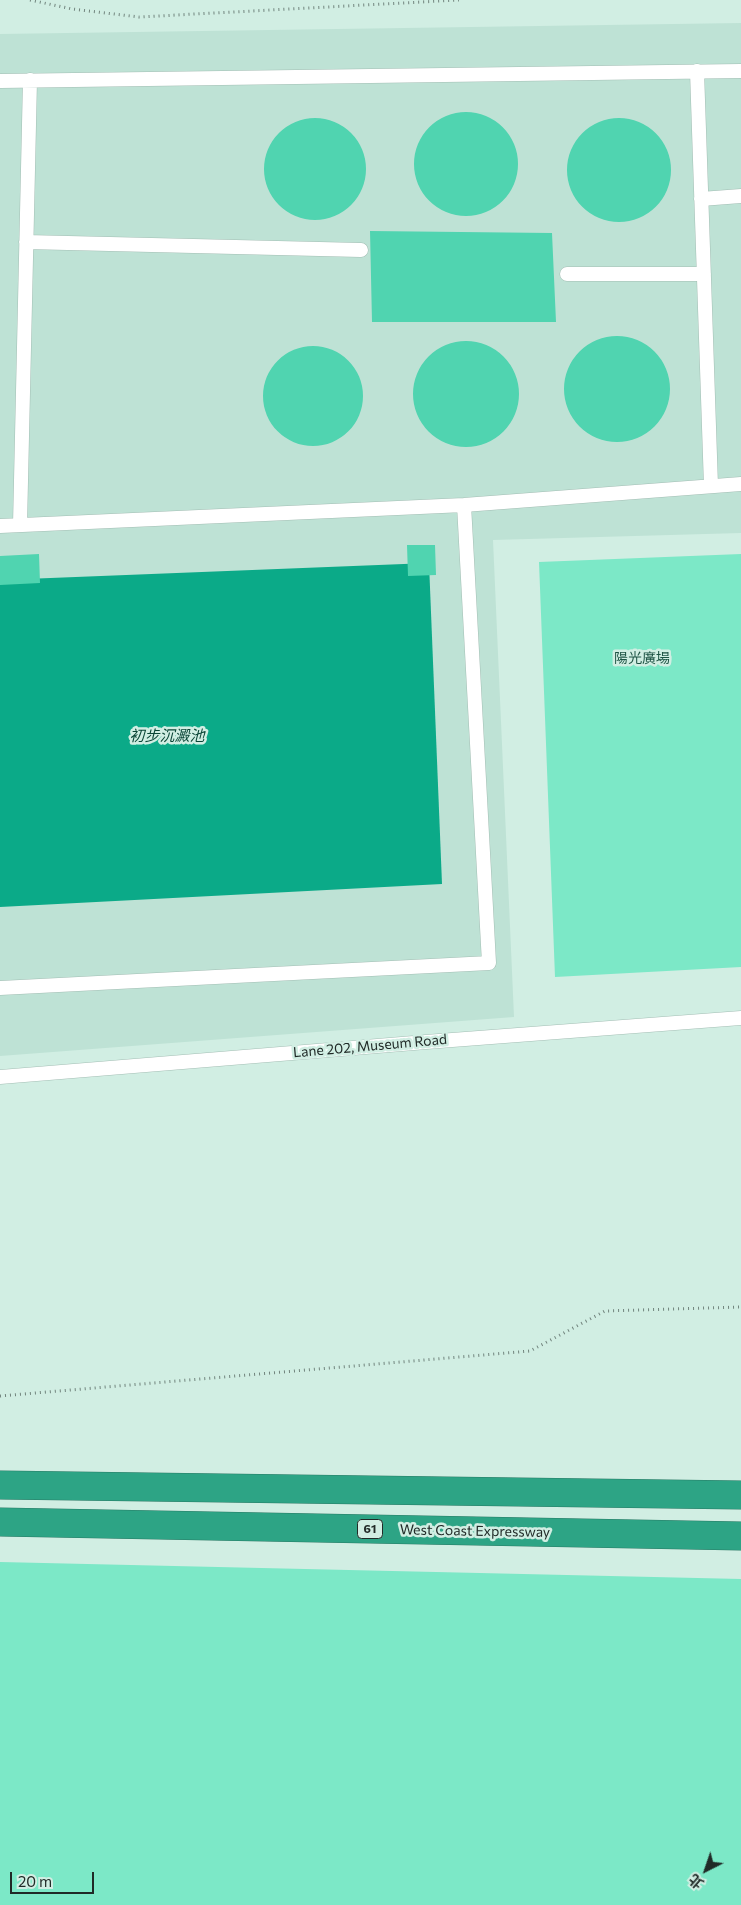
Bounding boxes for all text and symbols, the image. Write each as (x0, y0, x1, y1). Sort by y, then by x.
park label: 陽光廣場 (614, 650, 670, 666)
water label: 初步沉澱池 (130, 727, 204, 745)
street label: Lane 202, Museum Road (292, 1031, 448, 1061)
road number: 61 (358, 1520, 382, 1538)
street label: West Coast Expressway (400, 1521, 550, 1541)
north arrow (681, 1845, 731, 1895)
scale bar (12, 1862, 96, 1894)
text: 北 (685, 1871, 707, 1893)
text: 20 m (18, 1872, 52, 1890)

